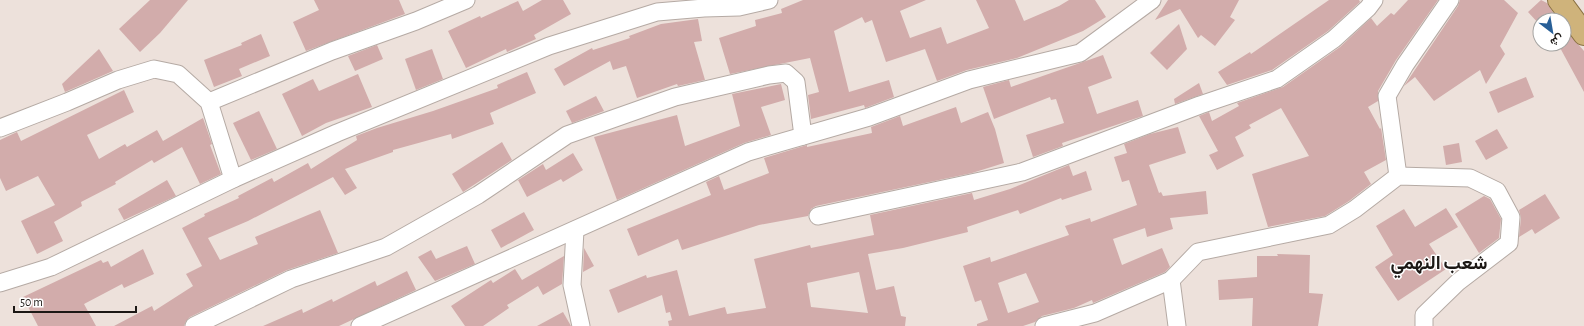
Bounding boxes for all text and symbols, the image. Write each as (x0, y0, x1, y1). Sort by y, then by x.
north arrow (1532, 12, 1572, 52)
text: ش (1548, 31, 1565, 48)
district label: شعب النهمي (1391, 254, 1487, 279)
scale bar (14, 288, 136, 314)
text: 50 m (20, 296, 43, 308)

